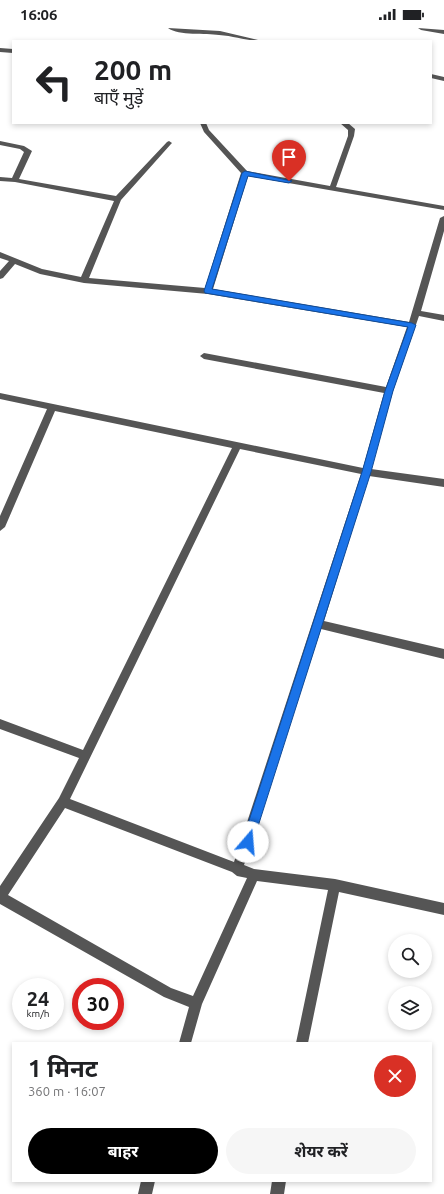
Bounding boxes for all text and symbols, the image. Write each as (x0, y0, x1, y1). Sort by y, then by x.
text: 16:06 (20, 6, 58, 23)
text: 200 m (94, 54, 172, 85)
icon: left (28, 56, 80, 108)
text: बाएँ मुड़ें (94, 87, 143, 107)
pin (272, 140, 306, 181)
icon: arrive (278, 146, 300, 168)
position arrow (227, 821, 269, 863)
map controls (388, 934, 432, 1030)
button: search (388, 934, 432, 978)
speed limit sign: 30 (72, 978, 124, 1030)
button: layers (388, 986, 432, 1030)
text: 24 (27, 987, 49, 1010)
text: km/h (26, 1008, 50, 1019)
text: 1 मिनट (28, 1055, 98, 1082)
button: close (374, 1055, 416, 1097)
text: 360 m · 16:07 (28, 1084, 106, 1098)
button: बाहर (28, 1128, 218, 1174)
button: शेयर करें (226, 1128, 416, 1174)

